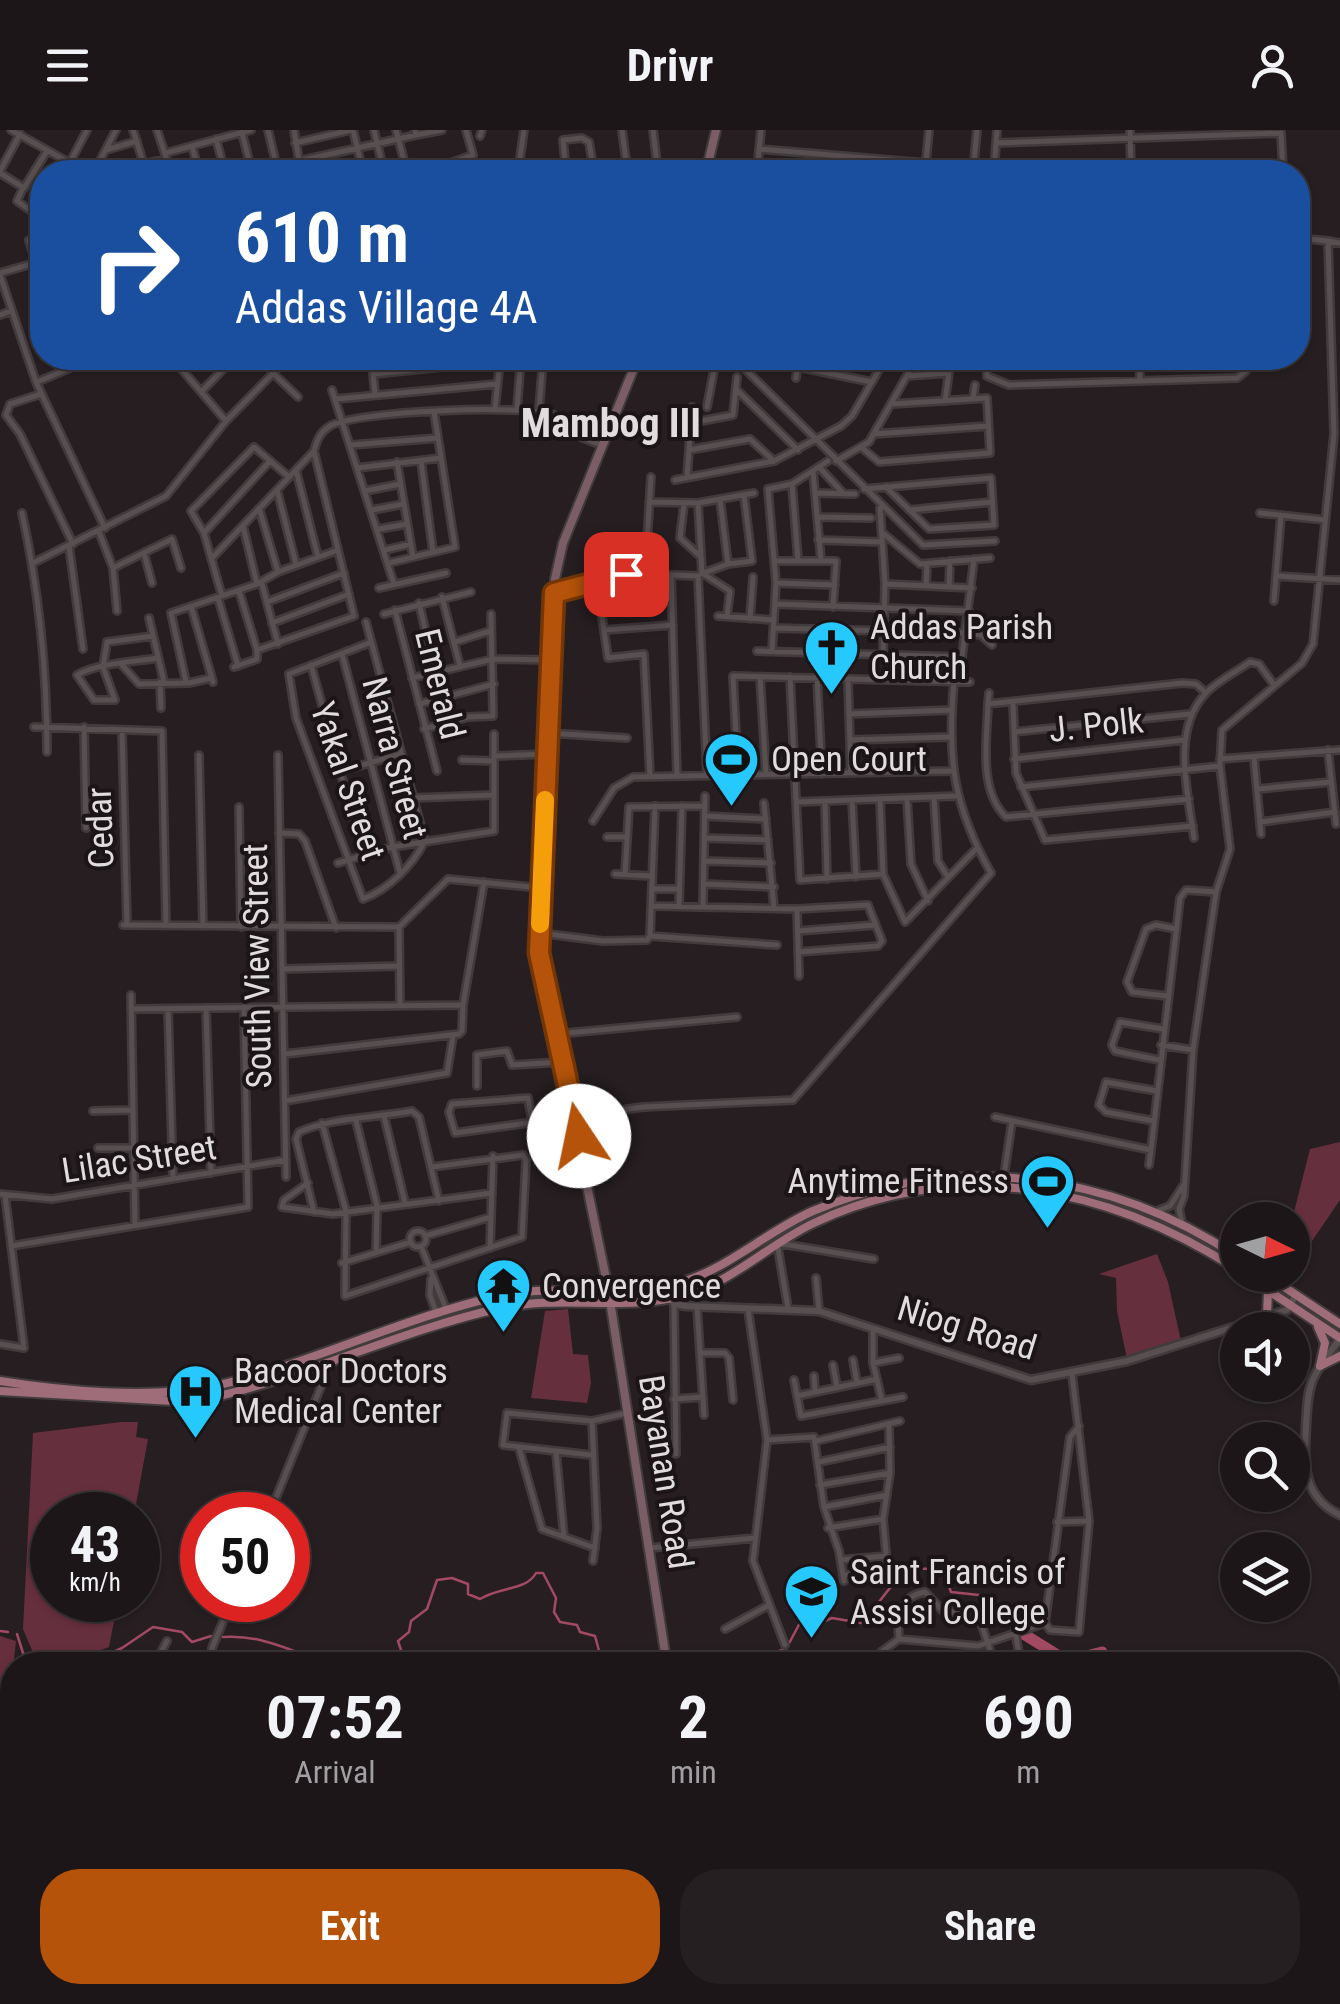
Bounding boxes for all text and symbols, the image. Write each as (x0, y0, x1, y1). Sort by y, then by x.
icon: menu (40, 38, 95, 93)
icon: person (1245, 38, 1300, 93)
text: Drivr (627, 39, 713, 92)
text: 610 m (235, 197, 409, 279)
icon: right (70, 200, 200, 330)
text: Addas Village 4A (235, 281, 538, 334)
district label: Mambog III (521, 400, 701, 447)
pin (584, 532, 669, 617)
icon: arrive (599, 547, 654, 602)
place label: Addas Parish Church (870, 607, 1053, 688)
church icon: Addas Parish Church (801, 617, 861, 696)
street label: Emerald (406, 625, 473, 744)
street label: Narra Street (353, 673, 436, 844)
street label: Yakal Street (301, 697, 394, 866)
street label: J. Polk (1047, 700, 1146, 751)
sports icon: Open Court (702, 729, 762, 808)
place label: Open Court (771, 739, 927, 780)
street label: Cedar (79, 787, 122, 869)
street label: South View Street (235, 843, 280, 1089)
position arrow (527, 1084, 631, 1188)
street label: Lilac Street (59, 1127, 219, 1192)
sports icon: Anytime Fitness (1018, 1151, 1078, 1230)
place label: Anytime Fitness (788, 1161, 1009, 1202)
north arrow (1220, 1202, 1310, 1292)
map controls (1220, 1202, 1310, 1622)
temple icon: Convergence (473, 1256, 533, 1335)
place label: Convergence (542, 1266, 721, 1307)
street label: Niog Road (893, 1288, 1041, 1369)
button: sound (1220, 1312, 1310, 1402)
place label: Bacoor Doctors Medical Center (234, 1351, 448, 1432)
hospital icon: Bacoor Doctors Medical Center (165, 1361, 225, 1440)
street label: Bayanan Road (630, 1372, 701, 1572)
button: search (1220, 1422, 1310, 1512)
speed limit sign: 50 (180, 1492, 310, 1622)
text: 43 (70, 1516, 120, 1574)
button: layers (1220, 1532, 1310, 1622)
place label: Saint Francis of Assisi College (850, 1552, 1065, 1633)
school or university icon: Saint Francis of Assisi College (781, 1562, 841, 1641)
text: km/h (69, 1568, 121, 1597)
text: 07:52 (266, 1682, 404, 1753)
text: 2 (678, 1682, 709, 1753)
text: 690 (983, 1682, 1074, 1753)
text: Arrival (294, 1753, 376, 1791)
text: min (670, 1753, 717, 1791)
text: m (1016, 1753, 1040, 1791)
button: Exit (40, 1869, 660, 1984)
button: Share (680, 1869, 1300, 1984)

